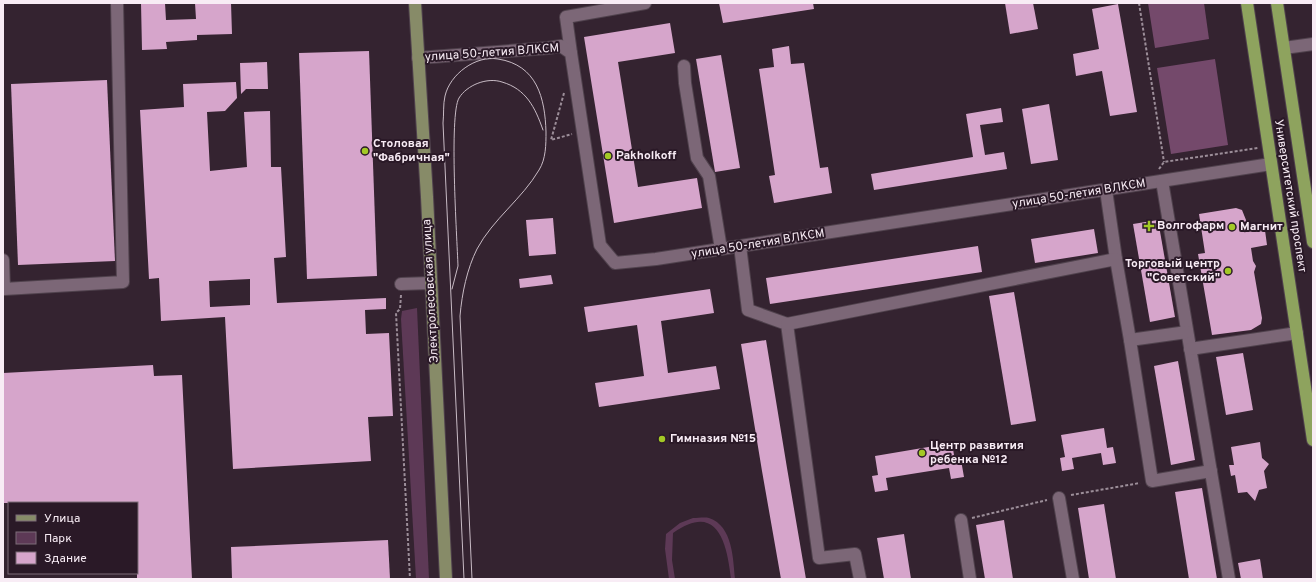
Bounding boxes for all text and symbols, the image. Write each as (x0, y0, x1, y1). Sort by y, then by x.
street label: улица 50-летия ВЛКСМ (424, 40, 560, 66)
street label: Университетский проспект (1270, 118, 1310, 274)
place label: Столовая "Фабричная" (373, 136, 450, 166)
marker: Столовая "Фабричная" (360, 146, 370, 156)
place label: Pakholkoff (616, 148, 676, 164)
marker: Pakholkoff (603, 151, 613, 161)
street label: улица 50-летия ВЛКСМ (1011, 176, 1147, 212)
place label: Волгофарм (1157, 218, 1224, 234)
street label: Электролесовская улица (419, 219, 443, 363)
place label: Магнит (1240, 219, 1283, 235)
marker: Волгофарм (1144, 221, 1154, 231)
marker: Магнит (1227, 222, 1237, 232)
street label: улица 50-летия ВЛКСМ (690, 226, 826, 262)
place label: Торговый центр "Советский" (1125, 256, 1220, 286)
marker: Торговый центр "Советский" (1223, 266, 1233, 276)
place label: Гимназия №15 (670, 431, 756, 447)
marker: Гимназия №15 (657, 434, 667, 444)
place label: Центр развития ребенка №12 (930, 438, 1024, 468)
marker: Центр развития ребенка №12 (917, 448, 927, 458)
legend (8, 502, 138, 574)
text: Улица (44, 511, 80, 527)
text: Парк (44, 531, 72, 547)
text: Здание (44, 551, 87, 567)

